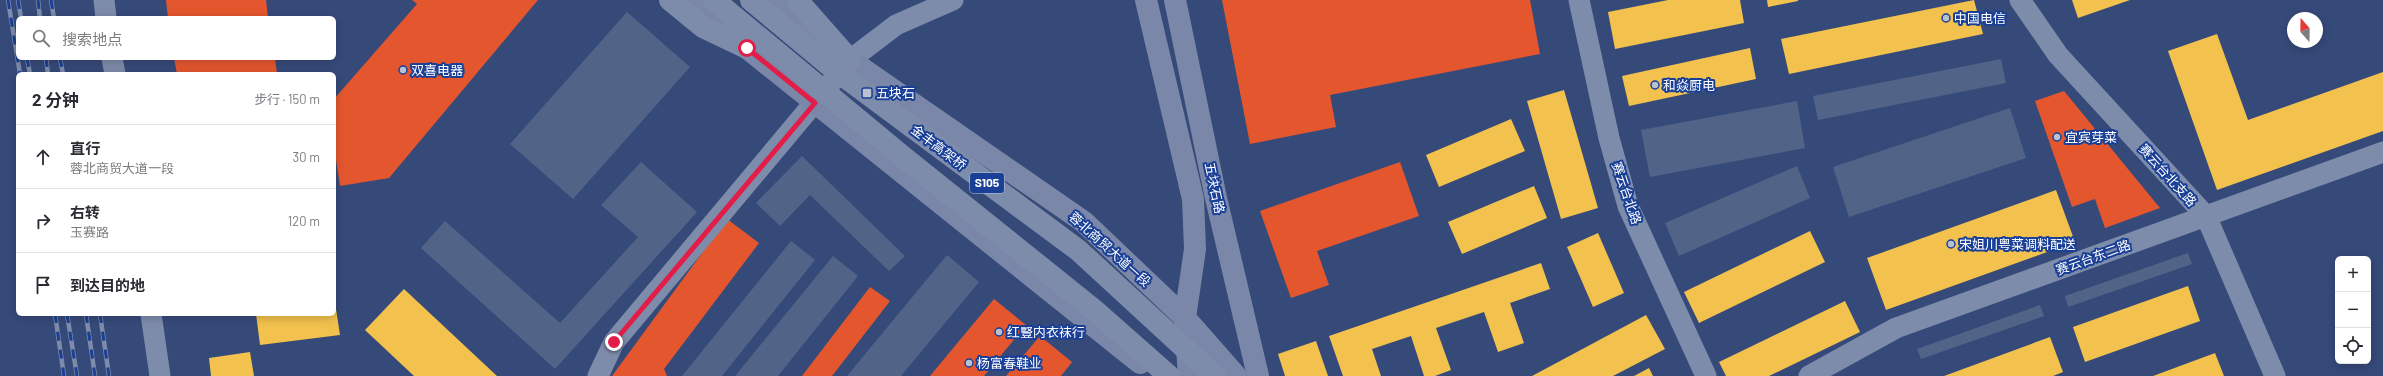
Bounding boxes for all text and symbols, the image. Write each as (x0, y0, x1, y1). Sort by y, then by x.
place label: 中国电信 (1954, 10, 2006, 26)
north arrow (2287, 12, 2323, 48)
marker: 中国电信 (1941, 13, 1951, 23)
search box (16, 16, 336, 60)
icon: search (30, 27, 52, 49)
text: 搜索地点 (62, 30, 122, 48)
route start (738, 39, 756, 57)
place label: 双喜电器 (411, 62, 463, 78)
marker: 双喜电器 (398, 65, 408, 75)
place label: 和焱厨电 (1663, 77, 1715, 93)
marker: 和焱厨电 (1650, 80, 1660, 90)
place label: 五块石 (876, 85, 915, 101)
marker: 五块石 (861, 87, 873, 99)
text: 2 分钟 (32, 89, 79, 109)
text: 步行 · 150 m (254, 91, 320, 107)
street label: 金丰高架桥 (908, 121, 970, 173)
place label: 宜宾芽菜 (2065, 129, 2117, 145)
marker: 宜宾芽菜 (2052, 132, 2062, 142)
text: 直行 (70, 139, 100, 157)
street label: 赛云台北支路 (2136, 141, 2200, 209)
icon: ahead (32, 146, 54, 168)
text: 30 m (293, 149, 320, 165)
text: 蓉北商贸大道一段 (70, 160, 174, 176)
street label: 赛云台北路 (1609, 160, 1645, 226)
street label: 五块石路 (1202, 161, 1228, 215)
road number: S105 (970, 173, 1004, 193)
text: 右转 (70, 203, 100, 221)
street label: 蓉北商贸大道一段 (1066, 208, 1154, 290)
icon: right (32, 210, 54, 232)
text: 120 m (288, 213, 320, 229)
text: 玉赛路 (70, 224, 109, 240)
place label: 宋姐川粤菜调料配送 (1959, 236, 2076, 252)
street label: 赛云台东二路 (2054, 236, 2132, 278)
marker: 宋姐川粤菜调料配送 (1946, 239, 1956, 249)
map controls (2335, 256, 2371, 364)
button: + (2335, 256, 2371, 292)
icon: arrive (32, 274, 54, 296)
text: 到达目的地 (70, 276, 145, 294)
button: − (2335, 292, 2371, 328)
place label: 红豎内衣袜行 (1007, 324, 1085, 340)
marker: 红豎内衣袜行 (994, 327, 1004, 337)
button: locate (2335, 328, 2371, 364)
route end (605, 333, 623, 351)
place label: 杨富春鞋业 (977, 355, 1042, 371)
marker: 杨富春鞋业 (964, 358, 974, 368)

